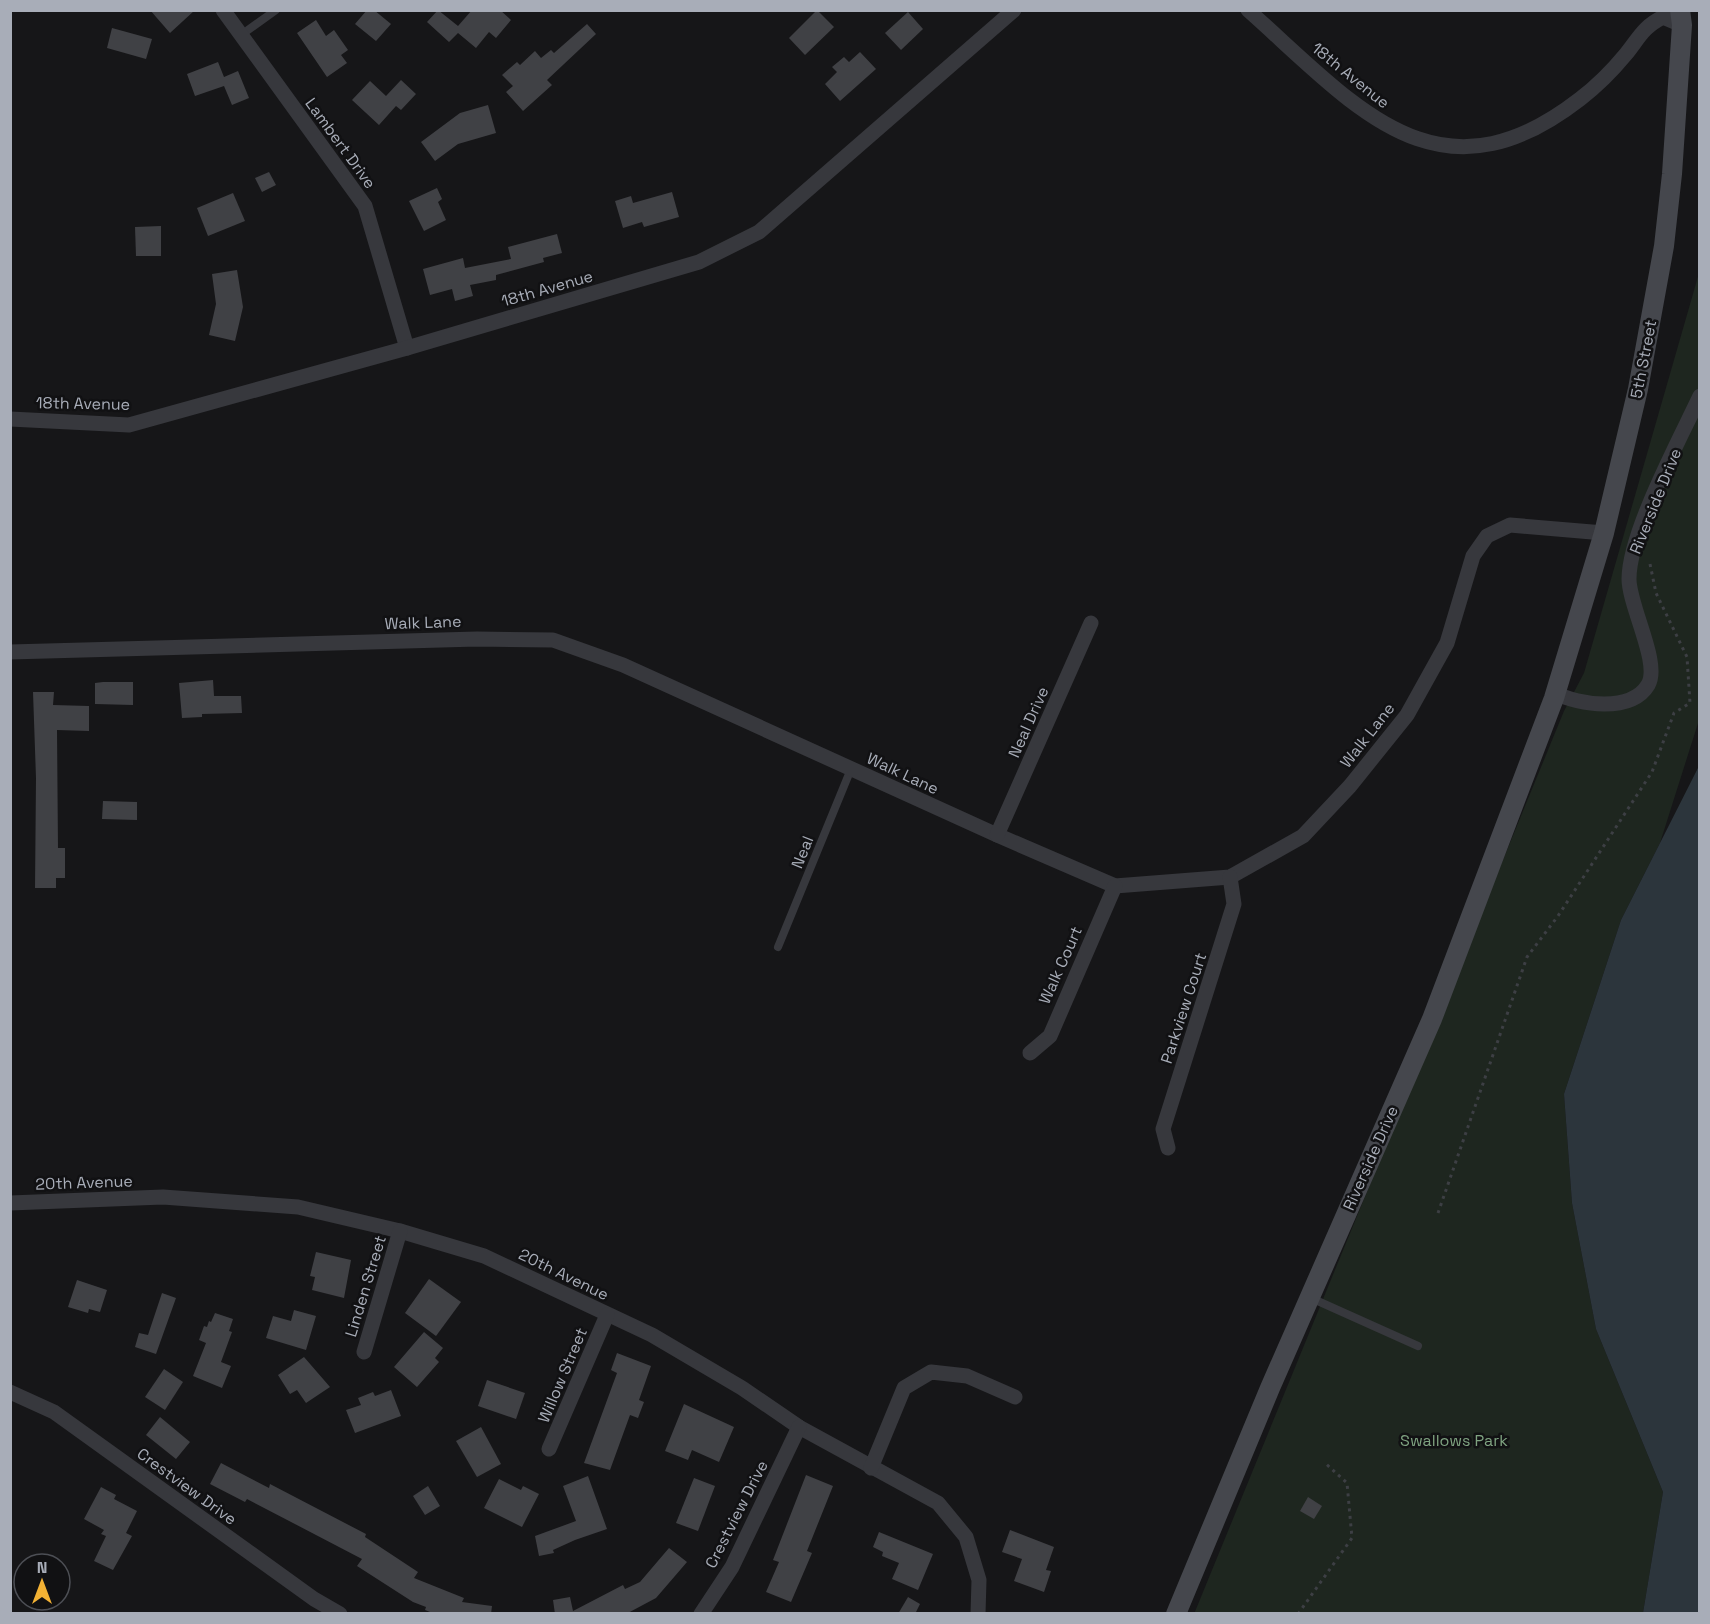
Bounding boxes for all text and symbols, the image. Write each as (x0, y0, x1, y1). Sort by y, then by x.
street label: 18th Avenue (1307, 38, 1394, 113)
street label: Lambert Drive (301, 94, 381, 193)
street label: 18th Avenue (499, 265, 595, 312)
street label: 5th Street (1626, 318, 1661, 400)
street label: 18th Avenue (36, 392, 130, 415)
street label: Riverside Drive (1625, 445, 1686, 557)
street label: Walk Lane (384, 611, 462, 634)
street label: Neal Drive (1003, 683, 1053, 761)
street label: Walk Lane (1335, 699, 1399, 772)
street label: Walk Lane (864, 748, 942, 799)
street label: Neal (787, 833, 818, 872)
street label: Walk Court (1034, 923, 1087, 1007)
street label: Parkview Court (1156, 950, 1211, 1066)
street label: Riverside Drive (1338, 1103, 1403, 1214)
street label: 20th Avenue (35, 1170, 133, 1195)
street label: Linden Street (340, 1233, 391, 1339)
street label: 20th Avenue (515, 1244, 612, 1305)
street label: Willow Street (533, 1324, 592, 1426)
park label: Swallows Park (1400, 1430, 1508, 1451)
street label: Crestview Drive (133, 1443, 241, 1530)
street label: Crestview Drive (700, 1457, 773, 1572)
north arrow (12, 1552, 72, 1612)
text: N (37, 1557, 47, 1578)

